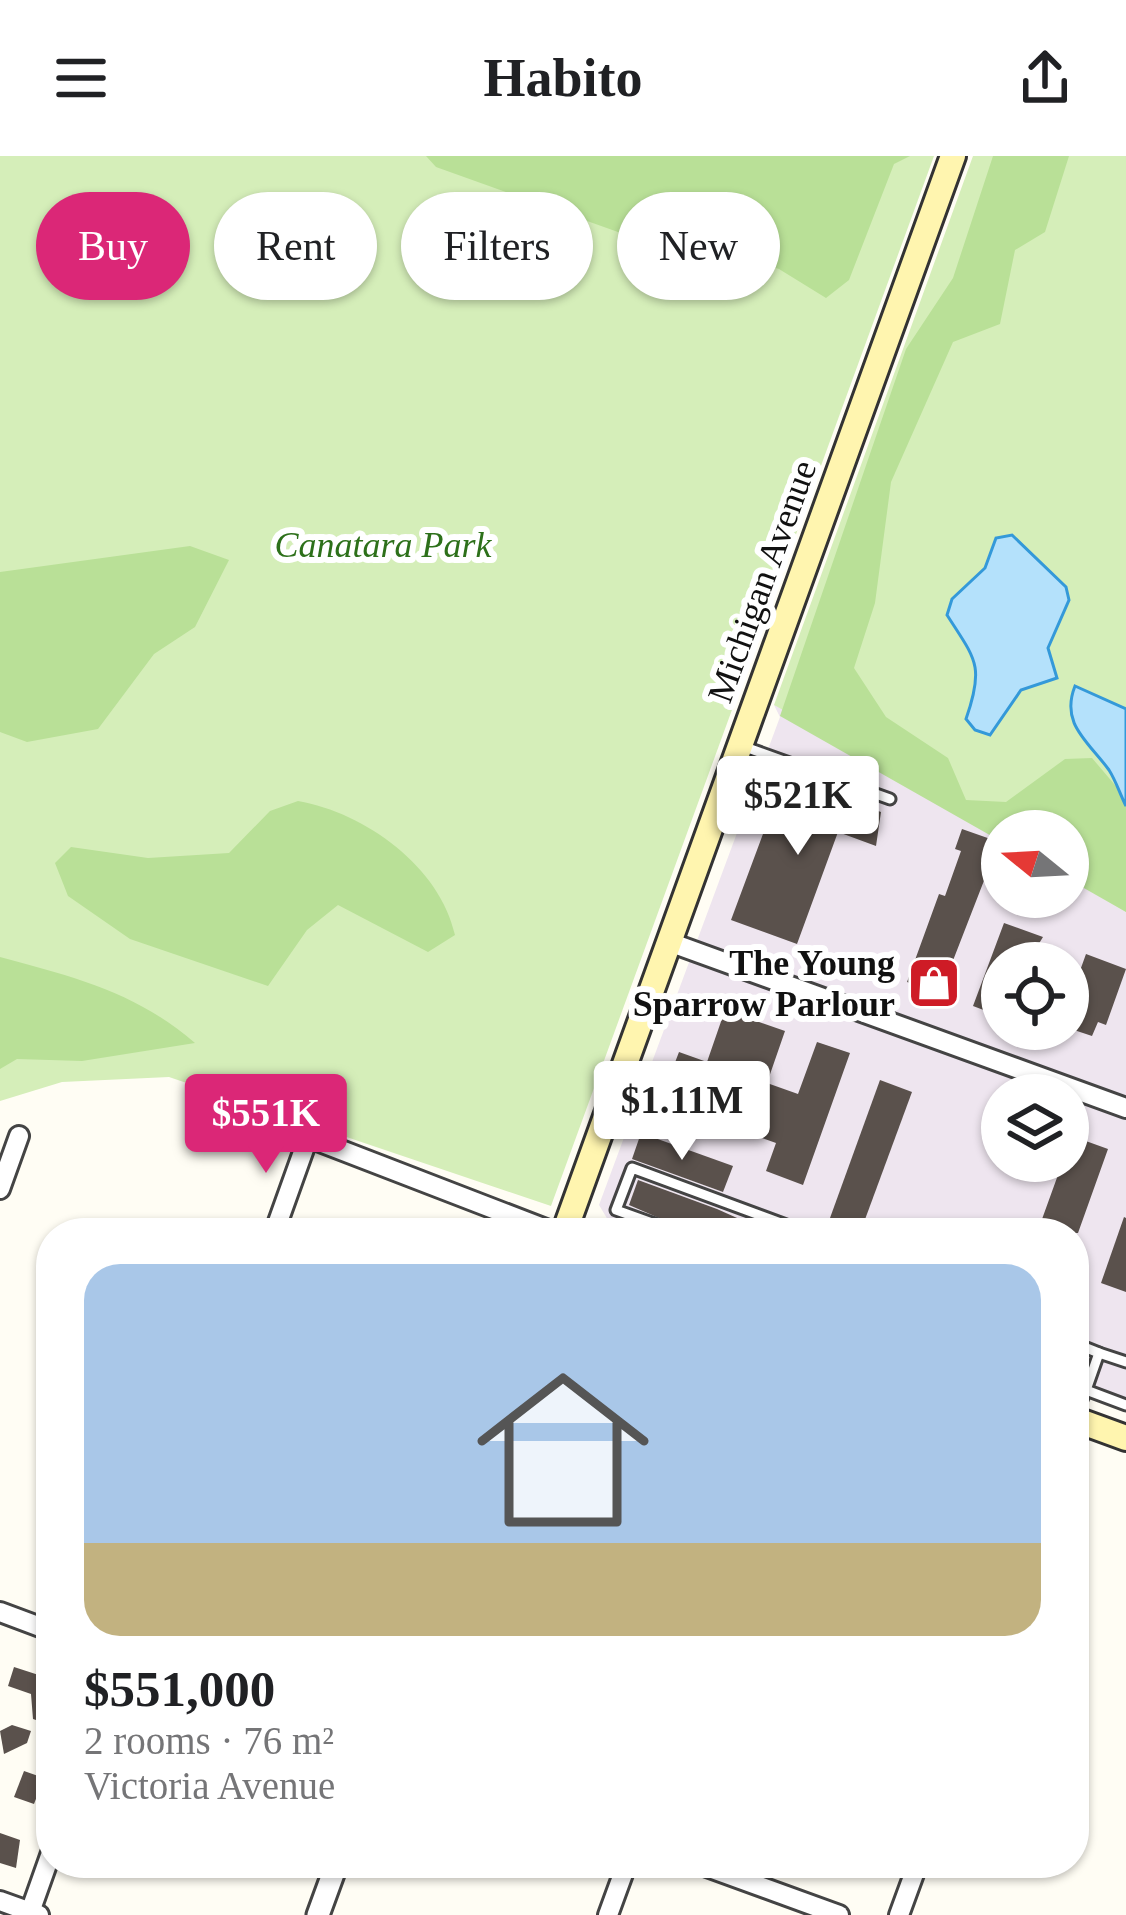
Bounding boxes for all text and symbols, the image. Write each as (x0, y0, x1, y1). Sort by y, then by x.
icon: menu (48, 45, 114, 111)
icon: share (1012, 45, 1078, 111)
text: Habito (483, 48, 643, 108)
chip: Buy (36, 192, 190, 300)
chip: Rent (214, 192, 377, 300)
chip: Filters (401, 192, 593, 300)
chip: New (617, 192, 780, 300)
street label: Michigan Avenue (700, 455, 824, 708)
park label: Canatara Park (274, 525, 493, 565)
pin: $521K (714, 756, 882, 858)
text: $521K (744, 773, 852, 816)
north arrow (981, 810, 1089, 918)
map controls (981, 810, 1089, 1182)
button: locate (981, 942, 1089, 1050)
place label: The Young Sparrow Parlour (633, 943, 895, 1024)
shop icon: The Young Sparrow Parlour (906, 955, 962, 1011)
pin: $1.11M (584, 1061, 780, 1163)
pin: $551K (182, 1074, 350, 1176)
button: layers (981, 1074, 1089, 1182)
text: $1.11M (621, 1078, 743, 1121)
text: $551K (212, 1091, 320, 1134)
icon: home (455, 1342, 671, 1558)
text: $551,000 (84, 1661, 275, 1717)
text: 2 rooms · 76 m² (84, 1719, 334, 1762)
text: Victoria Avenue (84, 1764, 335, 1807)

